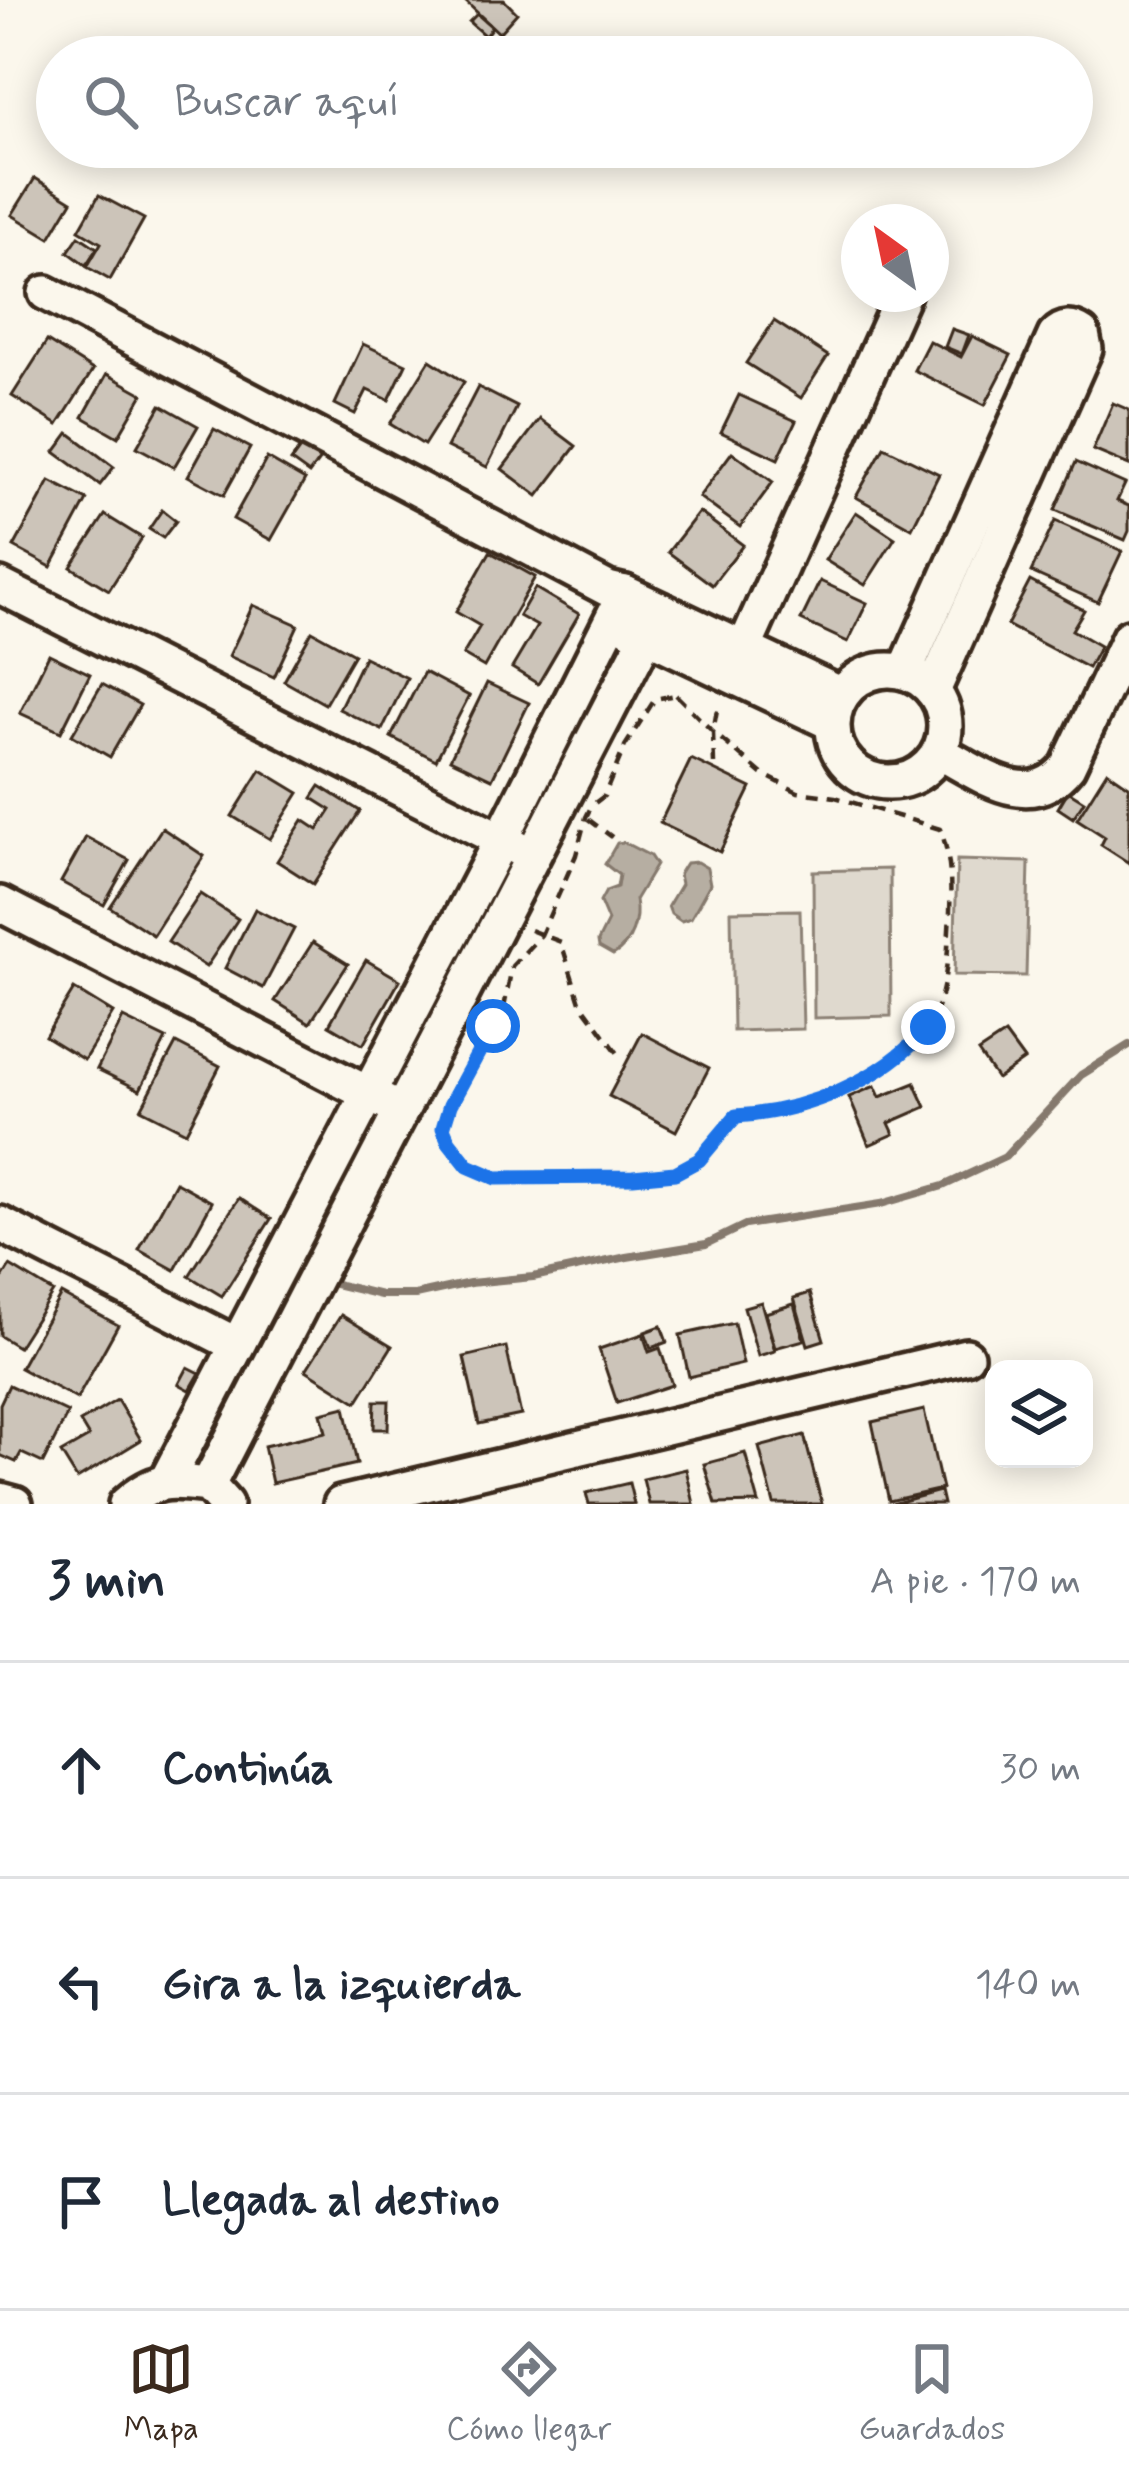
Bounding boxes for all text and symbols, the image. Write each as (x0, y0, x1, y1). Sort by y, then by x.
search box (36, 36, 1093, 168)
icon: search (78, 69, 144, 135)
text: Buscar aquí (174, 73, 400, 132)
north arrow (841, 204, 949, 312)
route start (466, 999, 520, 1053)
route end (901, 1000, 955, 1054)
map controls (985, 1360, 1093, 1468)
button: layers (985, 1360, 1093, 1468)
text: 3 min (48, 1549, 166, 1615)
text: A pie · 170 m (870, 1557, 1081, 1608)
icon: ahead (48, 1737, 114, 1803)
text: Continúa (162, 1740, 333, 1799)
text: 30 m (999, 1744, 1081, 1795)
icon: left (48, 1953, 114, 2019)
text: Gira a la izquierda (162, 1956, 520, 2015)
text: 140 m (975, 1960, 1081, 2011)
icon: arrive (48, 2169, 114, 2235)
text: Llegada al destino (162, 2172, 499, 2231)
tab: Mapa (124, 2336, 199, 2452)
tab: Cómo llegar (446, 2336, 611, 2452)
tab: Guardados (859, 2336, 1005, 2452)

